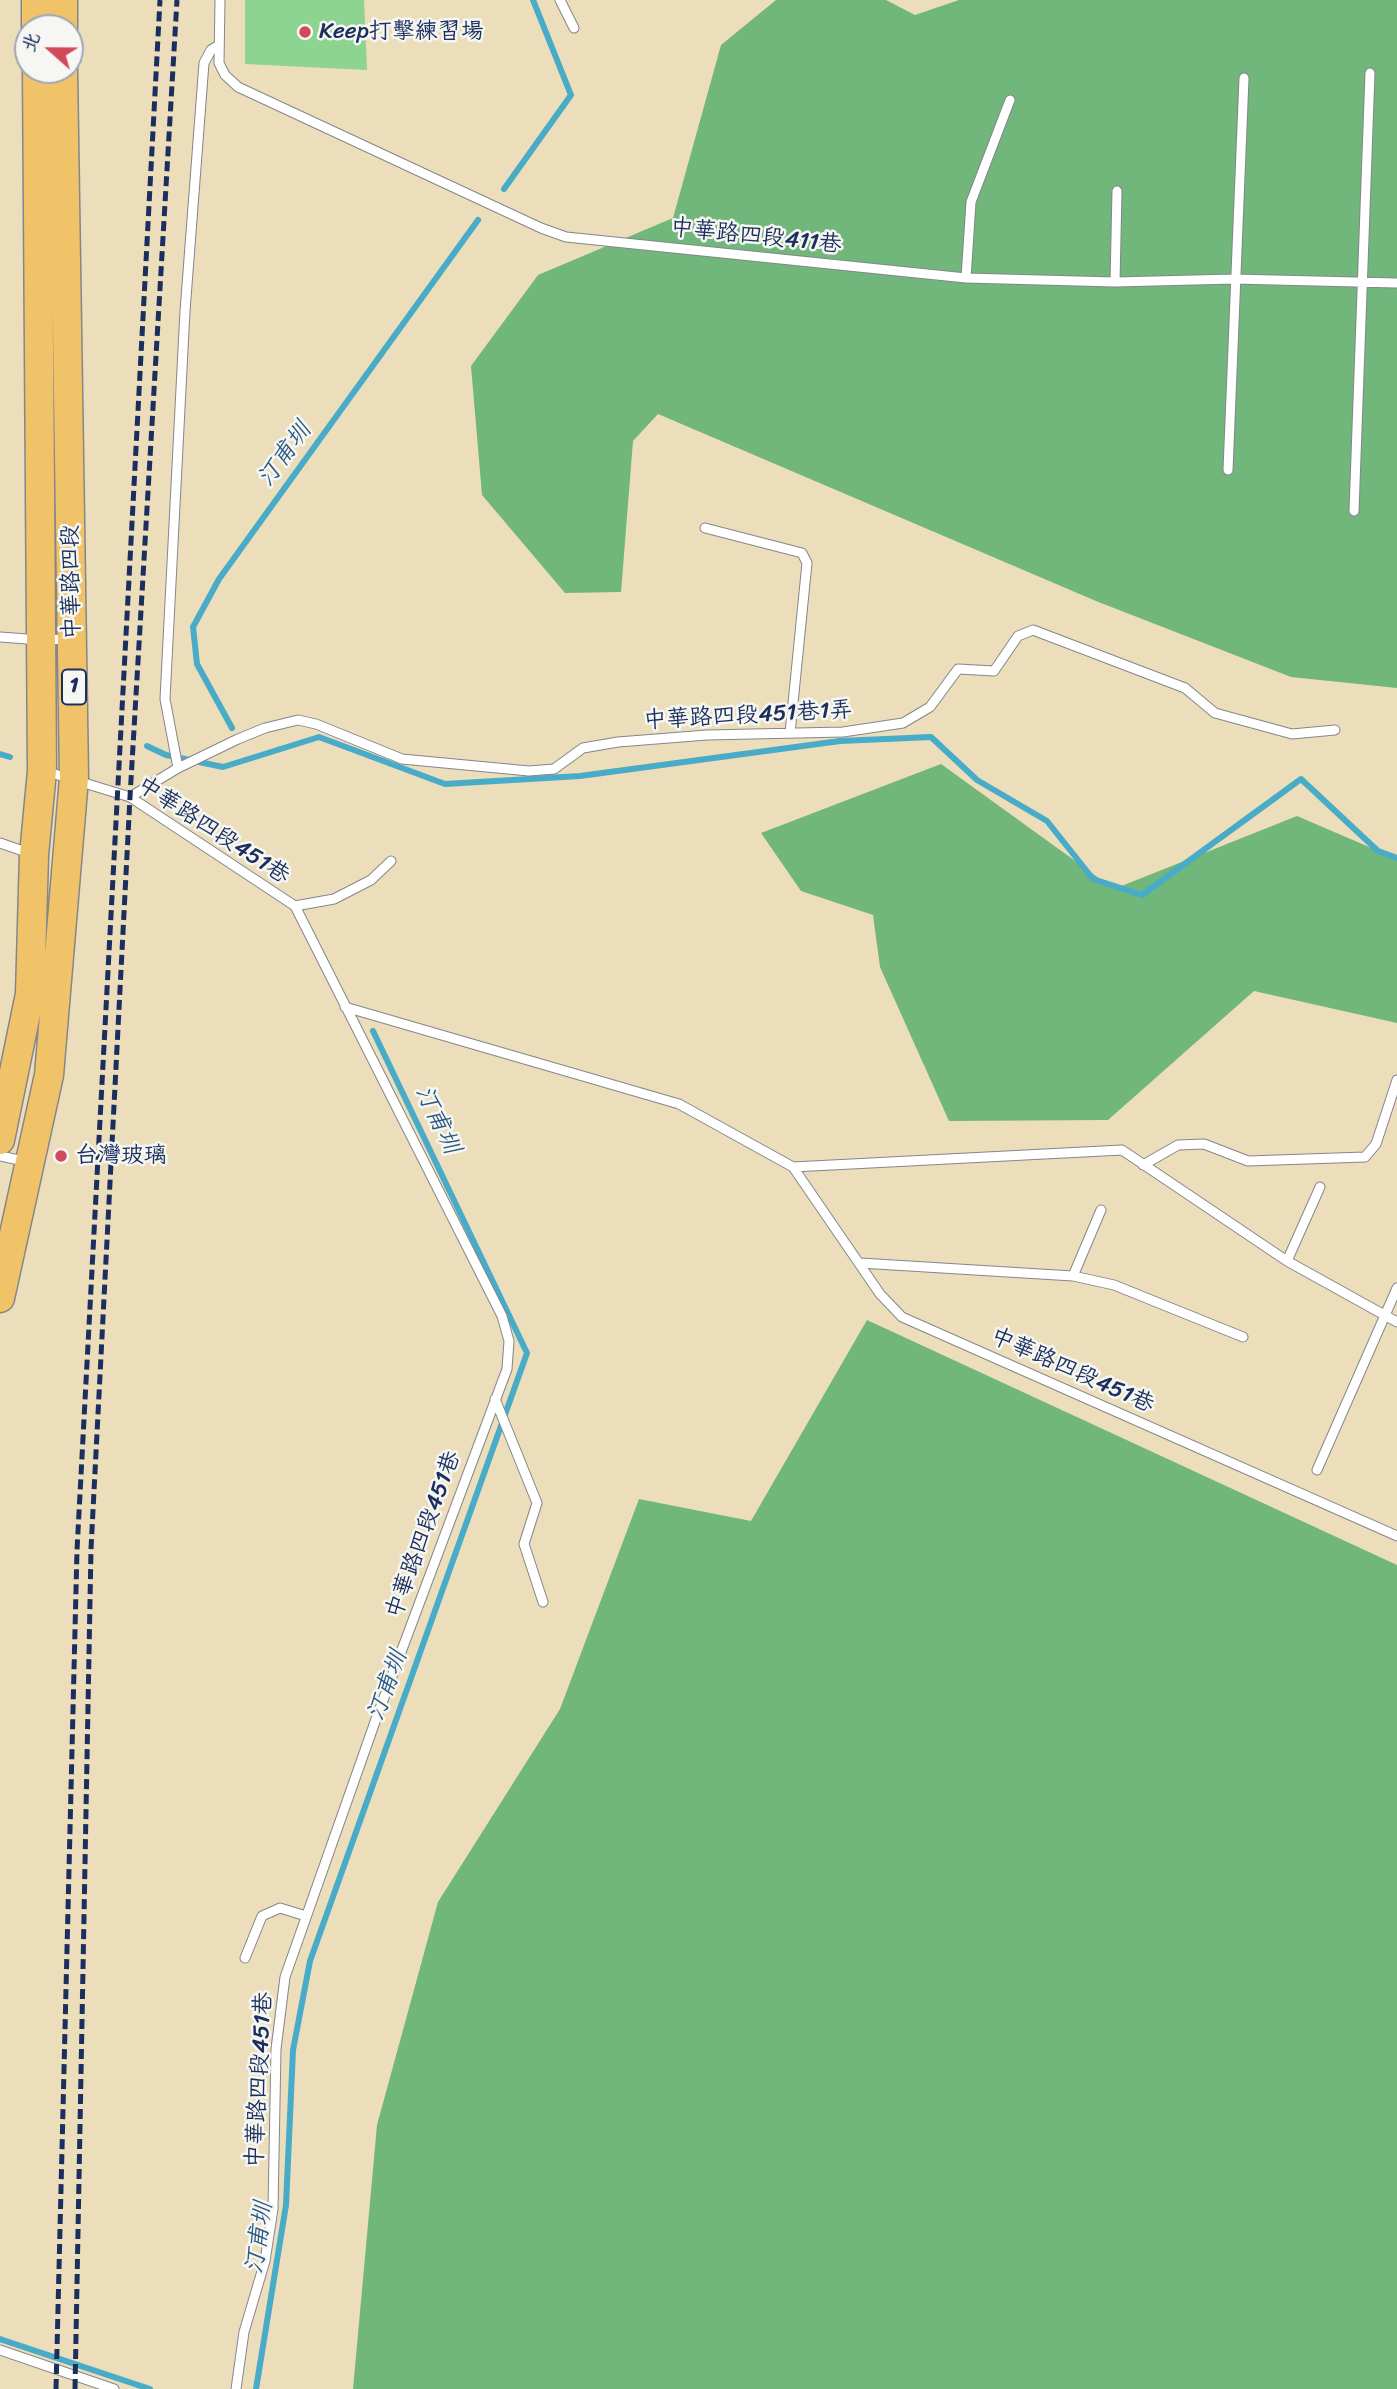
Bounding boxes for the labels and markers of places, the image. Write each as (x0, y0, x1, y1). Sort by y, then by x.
place label: Keep打擊練習場 (319, 18, 484, 46)
marker: Keep打擊練習場 (297, 24, 313, 40)
place label: 台灣玻璃 (75, 1142, 167, 1170)
marker: 台灣玻璃 (53, 1148, 69, 1164)

